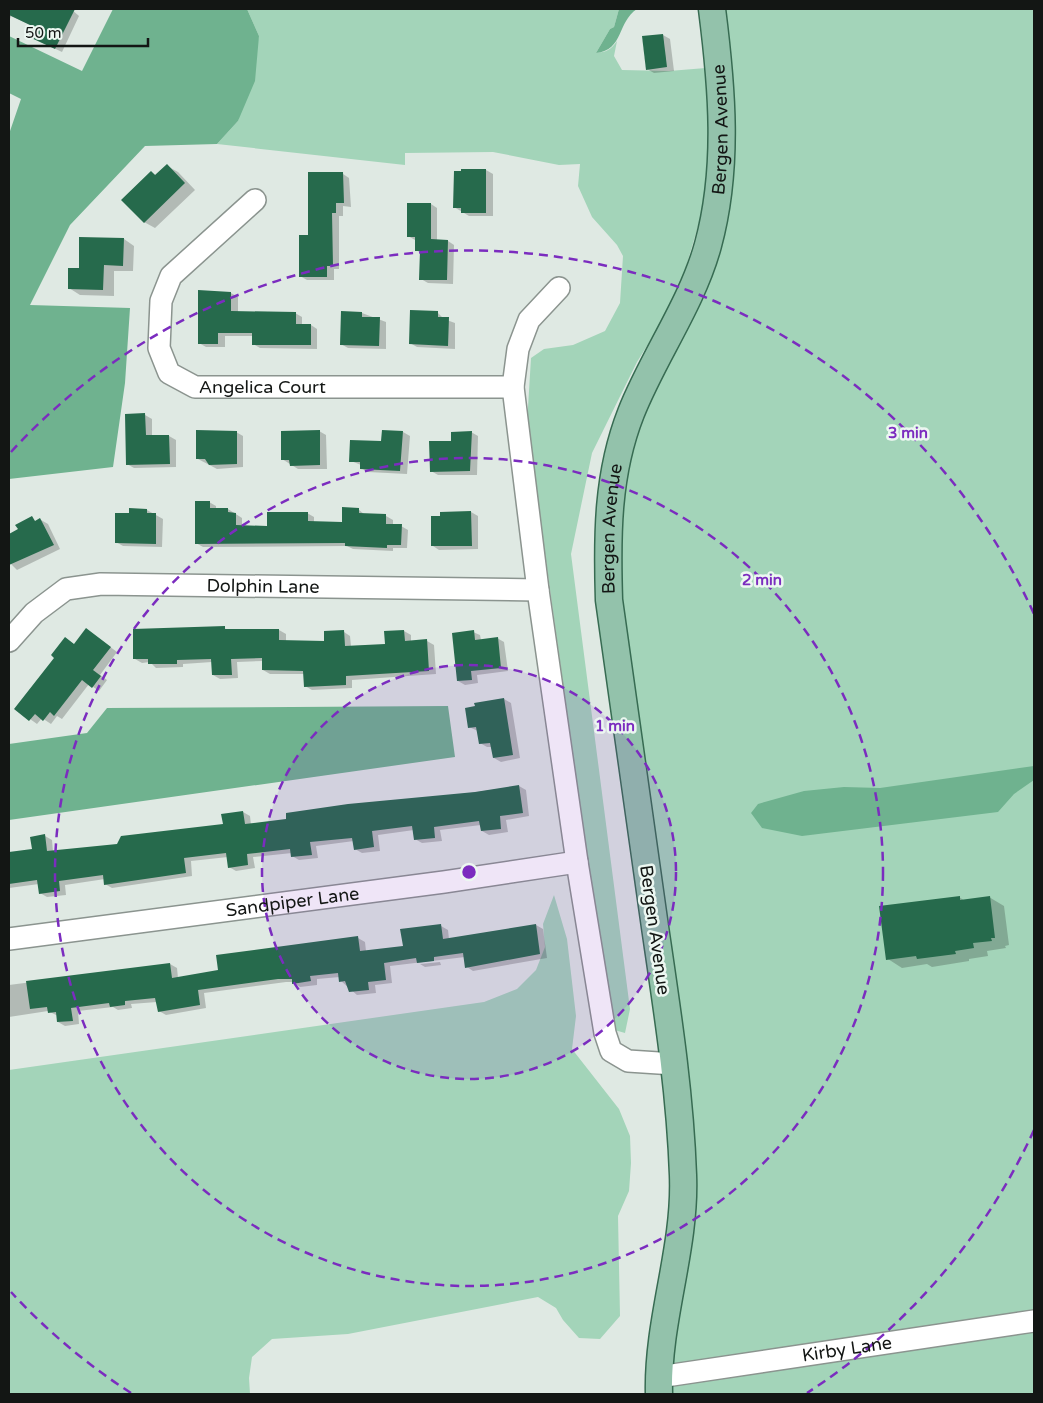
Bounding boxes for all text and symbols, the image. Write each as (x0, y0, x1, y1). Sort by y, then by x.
scale bar (18, 15, 148, 47)
text: 50 m (25, 24, 62, 42)
street label: Bergen Avenue (707, 63, 733, 196)
street label: Angelica Court (199, 376, 326, 398)
text: 3 min (888, 424, 928, 442)
street label: Bergen Avenue (597, 462, 627, 594)
text: 2 min (742, 571, 782, 589)
street label: Dolphin Lane (207, 574, 320, 598)
text: 1 min (595, 717, 635, 735)
centre of rings (460, 863, 478, 881)
street label: Bergen Avenue (635, 864, 675, 996)
street label: Sandpiper Lane (225, 882, 361, 921)
street label: Kirby Lane (800, 1331, 893, 1367)

